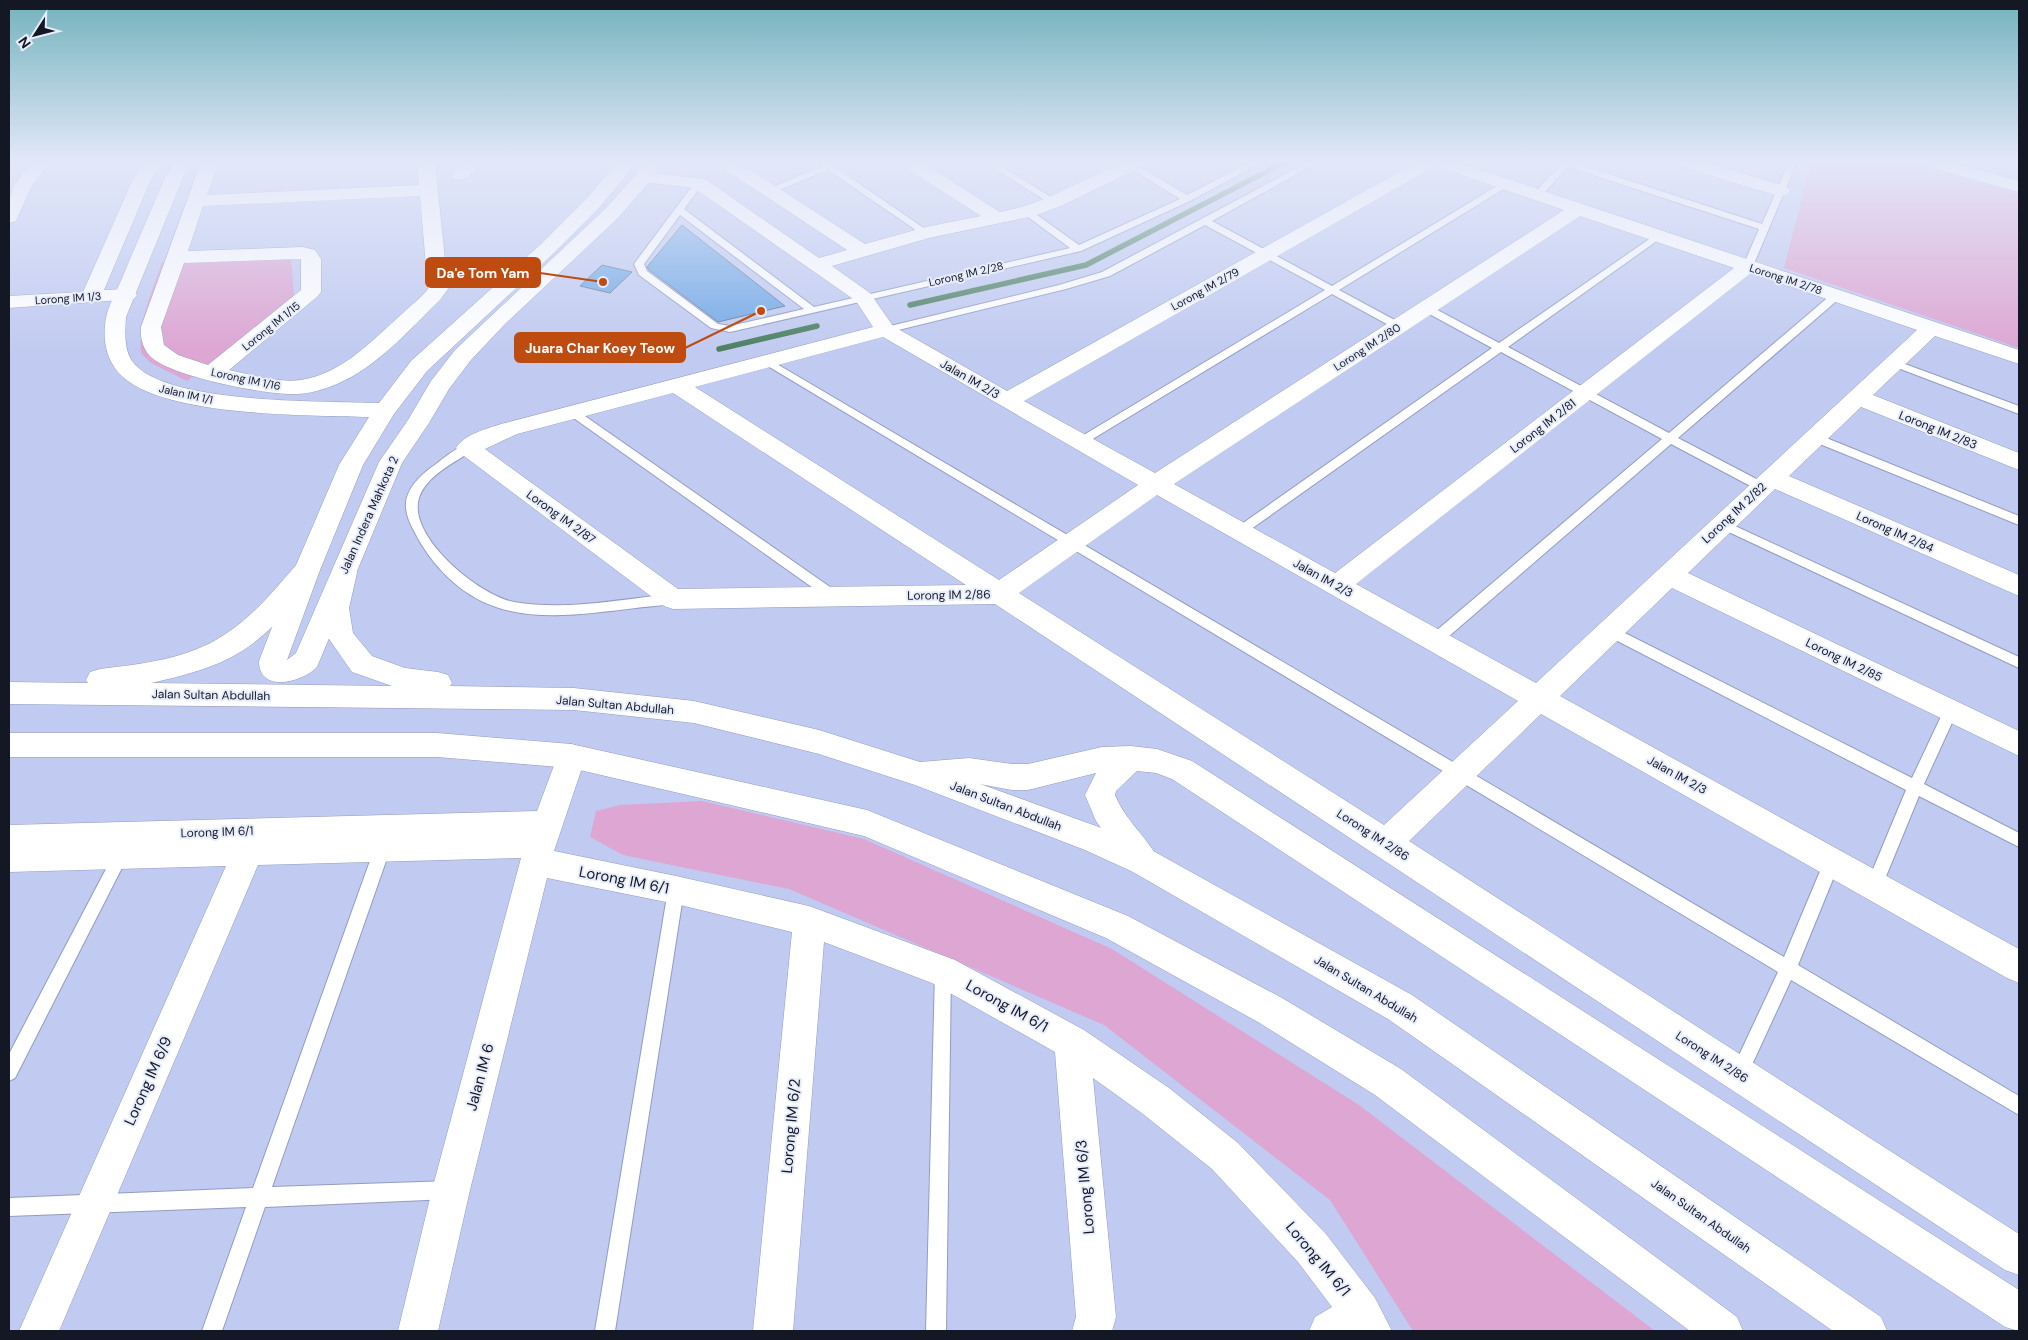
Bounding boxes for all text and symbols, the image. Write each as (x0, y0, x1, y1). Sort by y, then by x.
north arrow (10, 10, 60, 60)
text: N (14, 33, 35, 52)
callout: Da'e Tom Yam (426, 258, 540, 287)
street label: Lorong IM 2/28 (927, 259, 1005, 289)
street label: Lorong IM 2/78 (1748, 261, 1824, 297)
text: Da'e Tom Yam (436, 264, 530, 282)
street label: Lorong IM 2/79 (1168, 264, 1242, 313)
street label: Lorong IM 1/3 (34, 289, 102, 307)
street label: Lorong IM 1/15 (239, 298, 303, 354)
street label: Lorong IM 2/80 (1331, 320, 1403, 374)
callout: Juara Char Koey Teow (515, 333, 685, 362)
text: Juara Char Koey Teow (525, 339, 676, 357)
street label: Jalan IM 2/3 (937, 356, 1003, 402)
street label: Lorong IM 1/16 (210, 365, 282, 393)
street label: Jalan IM 1/1 (158, 381, 214, 407)
street label: Lorong IM 2/81 (1507, 395, 1579, 457)
street label: Lorong IM 2/83 (1897, 407, 1979, 453)
street label: Jalan Indera Mahkota 2 (336, 453, 402, 576)
street label: Lorong IM 2/82 (1698, 479, 1770, 547)
street label: Lorong IM 2/87 (523, 486, 599, 548)
street label: Lorong IM 2/84 (1854, 508, 1936, 556)
street label: Jalan IM 2/3 (1290, 555, 1356, 601)
street label: Lorong IM 2/86 (907, 586, 991, 604)
street label: Lorong IM 2/85 (1803, 635, 1885, 685)
street label: Jalan Sultan Abdullah (152, 686, 270, 704)
street label: Jalan Sultan Abdullah (555, 692, 675, 718)
street label: Jalan IM 2/3 (1644, 752, 1710, 798)
street label: Jalan Sultan Abdullah (948, 777, 1064, 835)
street label: Lorong IM 2/86 (1334, 806, 1412, 864)
street label: Lorong IM 6/1 (180, 823, 254, 841)
street label: Lorong IM 6/1 (577, 861, 671, 899)
street label: Jalan Sultan Abdullah (1311, 952, 1421, 1026)
street label: Lorong IM 6/1 (962, 975, 1052, 1037)
street label: Lorong IM 2/86 (1673, 1028, 1751, 1086)
street label: Lorong IM 6/9 (119, 1033, 177, 1129)
street label: Jalan IM 6 (461, 1041, 499, 1113)
street label: Lorong IM 6/2 (777, 1078, 805, 1174)
street label: Lorong IM 6/3 (1071, 1139, 1099, 1235)
street label: Jalan Sultan Abdullah (1648, 1176, 1754, 1257)
street label: Lorong IM 6/1 (1281, 1218, 1355, 1300)

